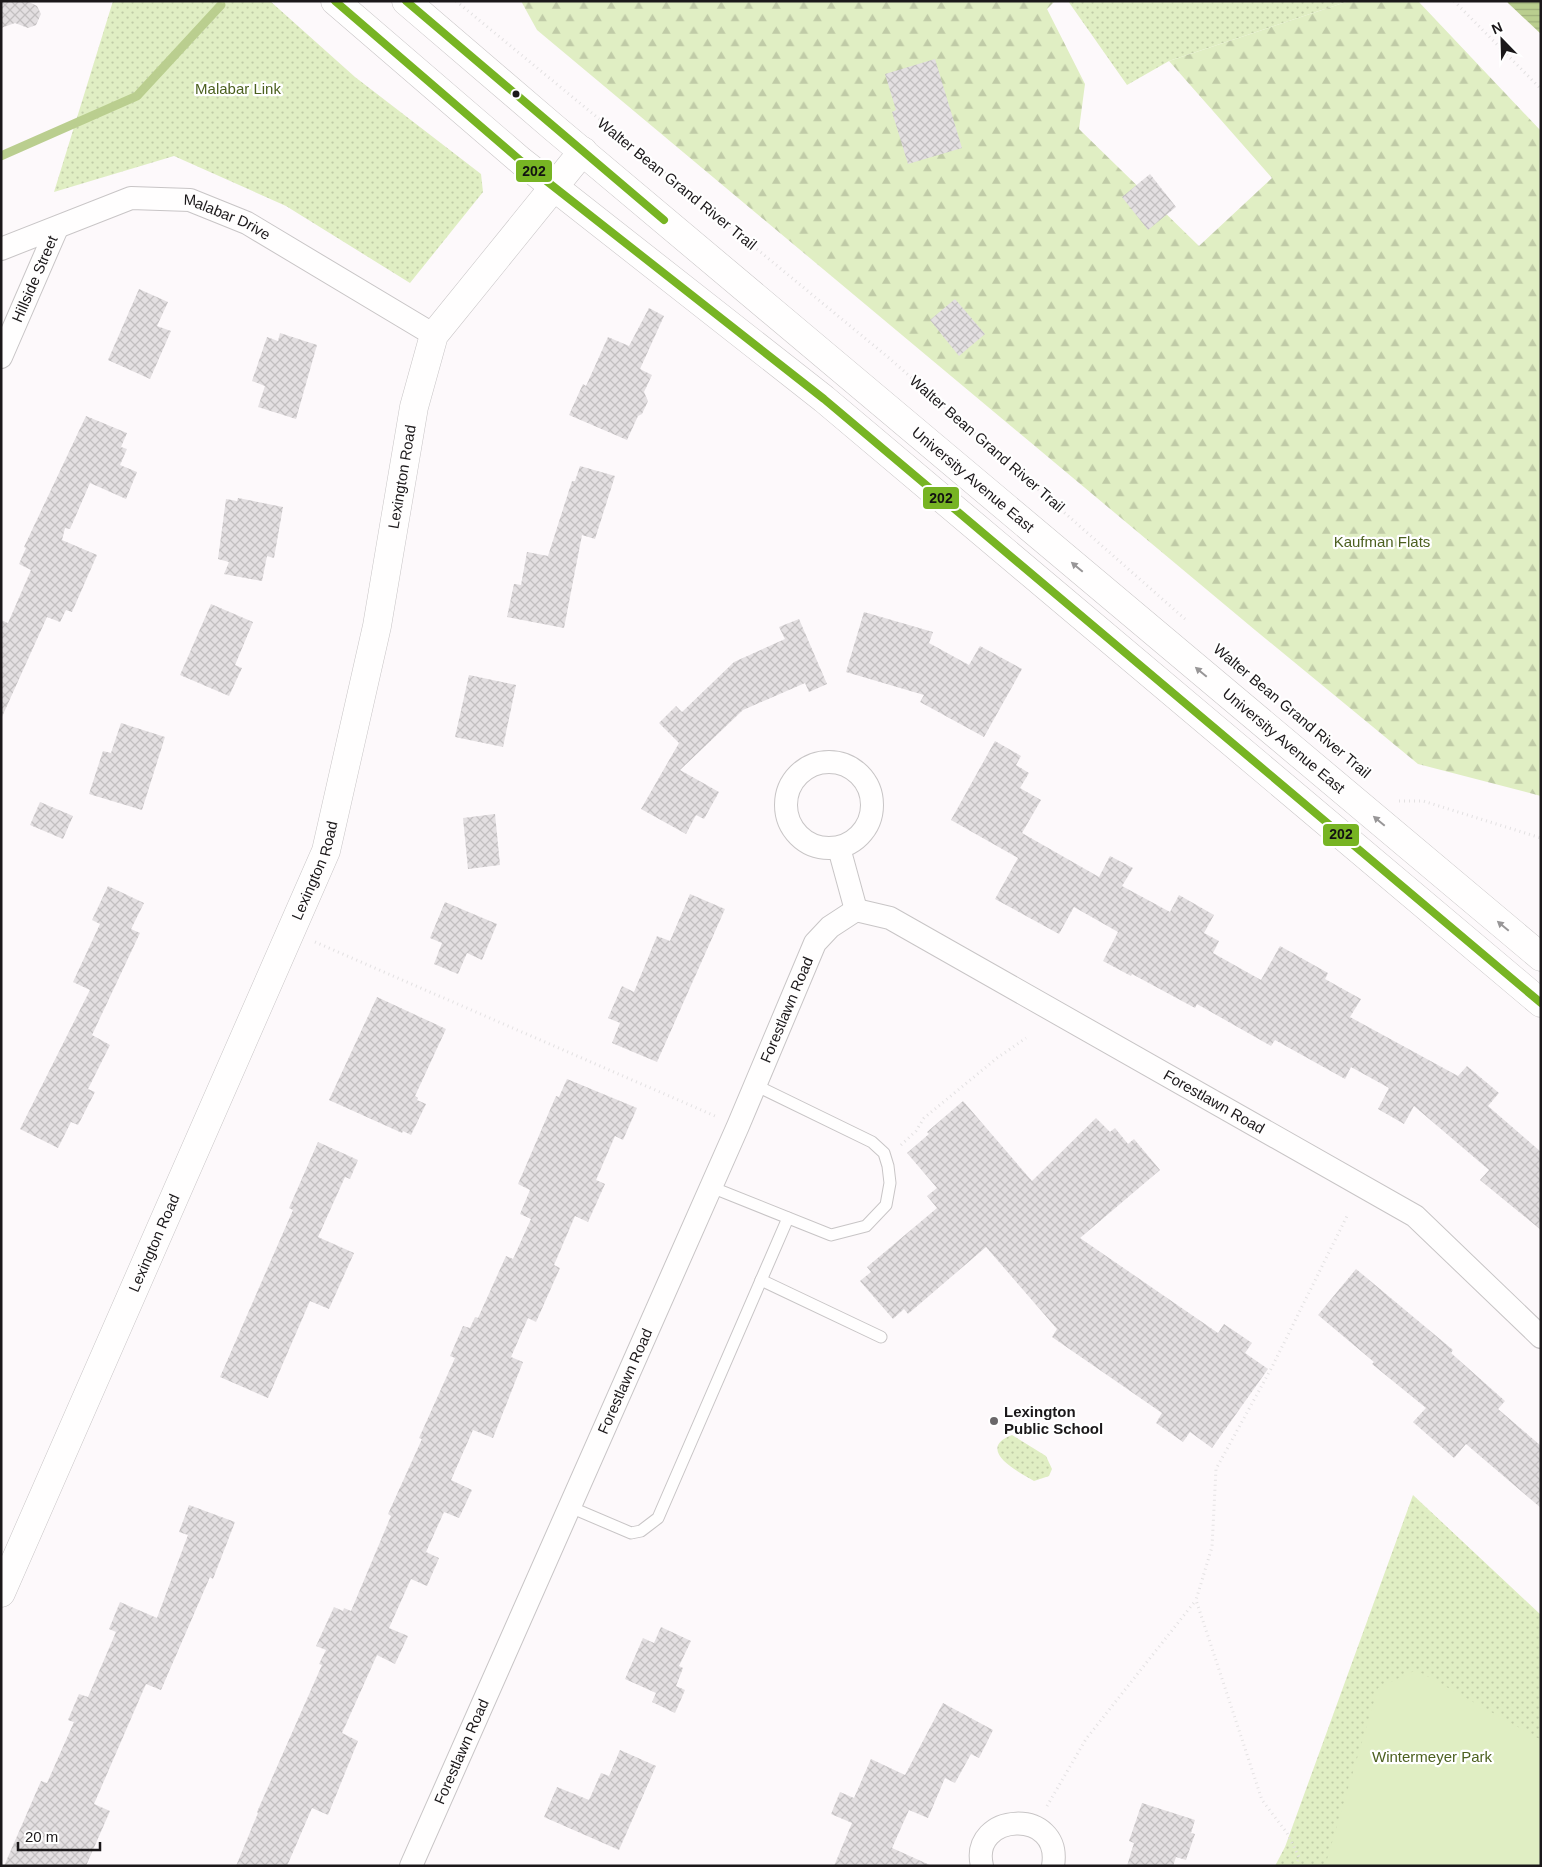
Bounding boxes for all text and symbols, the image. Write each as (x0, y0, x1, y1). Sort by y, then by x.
north arrow (1477, 15, 1527, 65)
text: N (1489, 19, 1505, 37)
park label: Malabar Link (195, 80, 281, 97)
unlabelled marker (511, 89, 521, 99)
street label: Walter Bean Grand River Trail (594, 114, 760, 253)
line badge: 202 (515, 159, 553, 183)
text: 202 (522, 163, 546, 179)
street label: Malabar Drive (183, 191, 274, 243)
street label: Hillside Street (8, 232, 61, 325)
street label: Walter Bean Grand River Trail (906, 372, 1068, 515)
street label: University Avenue East (909, 423, 1038, 536)
street label: Lexington Road (385, 424, 419, 530)
line badge: 202 (922, 486, 960, 510)
text: 202 (929, 490, 953, 506)
park label: Kaufman Flats (1334, 533, 1430, 550)
one-way arrow (1071, 561, 1083, 573)
street label: Walter Bean Grand River Trail (1210, 640, 1374, 781)
one-way arrow (1195, 666, 1208, 677)
street label: University Avenue East (1220, 684, 1349, 797)
one-way arrow (1373, 816, 1385, 827)
street label: Lexington Road (288, 819, 341, 923)
line badge: 202 (1322, 823, 1360, 847)
text: 202 (1329, 826, 1353, 842)
one-way arrow (1497, 920, 1510, 931)
street label: Forestlawn Road (757, 954, 816, 1065)
street label: Forestlawn Road (1161, 1066, 1268, 1137)
street label: Lexington Road (125, 1191, 183, 1294)
street label: Forestlawn Road (594, 1326, 655, 1436)
place label: Lexington Public School (1004, 1403, 1103, 1437)
marker: Lexington Public School (988, 1415, 1000, 1427)
street label: Forestlawn Road (430, 1696, 492, 1807)
park label: Wintermeyer Park (1372, 1748, 1493, 1765)
scale bar (18, 1820, 100, 1852)
text: 20 m (25, 1828, 58, 1845)

